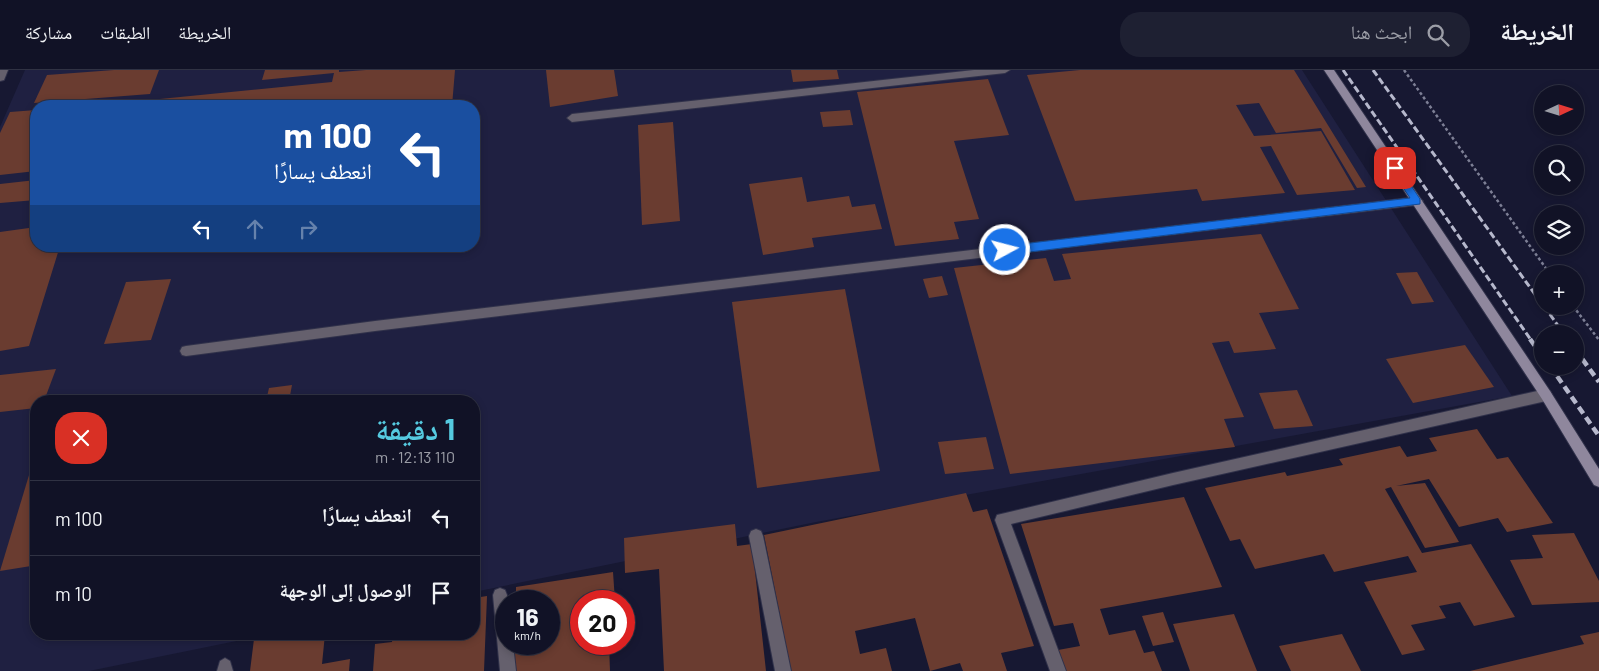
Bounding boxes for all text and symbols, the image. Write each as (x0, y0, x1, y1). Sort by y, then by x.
search box (1120, 12, 1470, 57)
text: الخريطة (1500, 16, 1574, 45)
text: ابحث هنا (1351, 20, 1412, 43)
text: مشاركة (25, 21, 72, 43)
text: الطبقات (100, 21, 150, 43)
text: الخريطة (178, 21, 231, 43)
icon: search (1424, 21, 1452, 49)
north arrow (1534, 85, 1584, 135)
map controls (1534, 85, 1584, 375)
text: 100 m (283, 113, 372, 155)
icon: left (390, 120, 455, 185)
button: search (1534, 145, 1584, 195)
pin (1374, 147, 1416, 189)
icon: arrive (1381, 154, 1409, 182)
text: انعطف يسارًا (274, 157, 372, 183)
button: layers (1534, 205, 1584, 255)
icon: left (188, 215, 216, 243)
icon: ahead (241, 215, 269, 243)
icon: right (294, 215, 322, 243)
position arrow (978, 223, 1030, 275)
button: + (1534, 265, 1584, 315)
button: − (1534, 325, 1584, 375)
text: 1 دقيقة (375, 410, 455, 446)
button: close (55, 412, 107, 464)
text: 110 m · 12:13 (375, 447, 455, 466)
text: انعطف يسارًا (322, 503, 412, 526)
icon: left (427, 504, 455, 532)
text: 100 m (55, 507, 103, 530)
text: الوصول إلى الوجهة (279, 578, 412, 601)
icon: arrive (427, 579, 455, 607)
text: 10 m (55, 582, 92, 605)
speed limit sign: 20 (570, 590, 635, 655)
text: 16 (516, 601, 539, 631)
text: km/h (514, 628, 541, 642)

